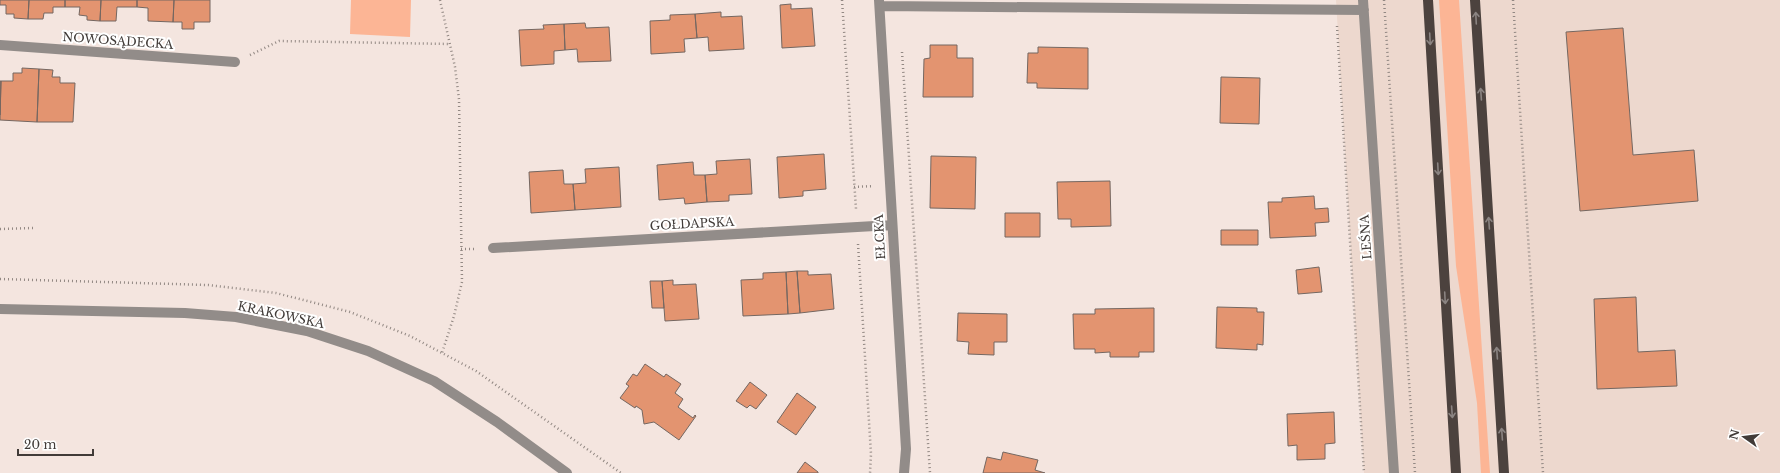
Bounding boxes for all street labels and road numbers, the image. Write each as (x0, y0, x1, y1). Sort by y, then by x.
street label: NOWOSĄDECKA (62, 29, 175, 52)
street label: EŁCKA (871, 213, 888, 260)
street label: LEŚNA (1355, 213, 1375, 260)
street label: GOŁDAPSKA (649, 214, 735, 233)
street label: KRAKOWSKA (236, 298, 327, 331)

